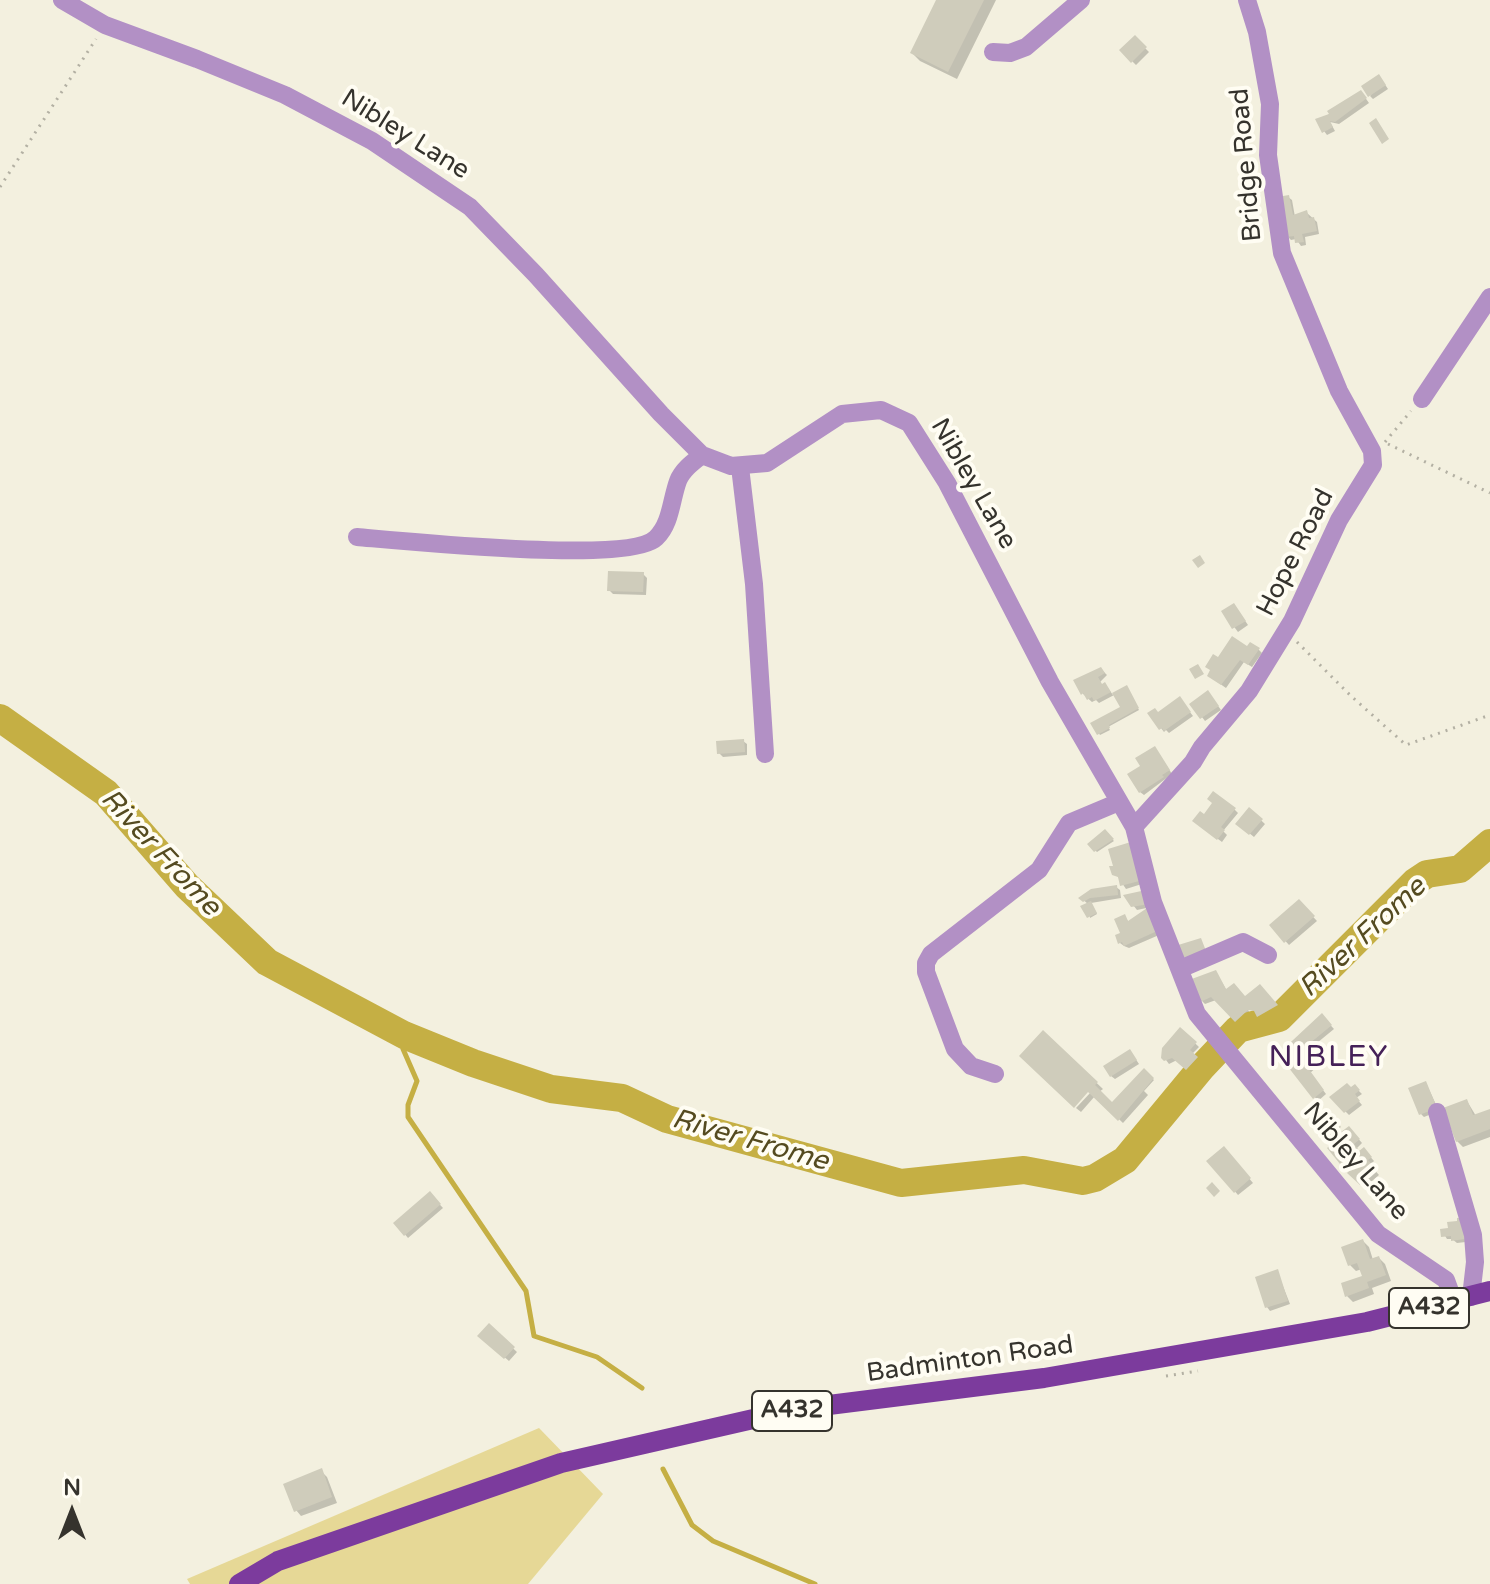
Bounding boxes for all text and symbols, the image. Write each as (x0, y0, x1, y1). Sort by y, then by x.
street label: Nibley Lane (335, 83, 475, 187)
street label: Bridge Road (1225, 87, 1269, 243)
street label: Nibley Lane (923, 413, 1023, 555)
street label: Hope Road (1251, 484, 1341, 622)
water label: River Frome (93, 783, 227, 923)
water label: River Frome (1293, 871, 1433, 1005)
district label: NIBLEY (1268, 1040, 1390, 1076)
street label: Nibley Lane (1296, 1097, 1414, 1227)
water label: River Frome (668, 1103, 832, 1179)
road number: A432 (1389, 1288, 1469, 1328)
street label: Badminton Road (865, 1330, 1075, 1390)
road number: A432 (752, 1391, 832, 1431)
north arrow (32, 1472, 112, 1552)
text: N (63, 1475, 81, 1501)

